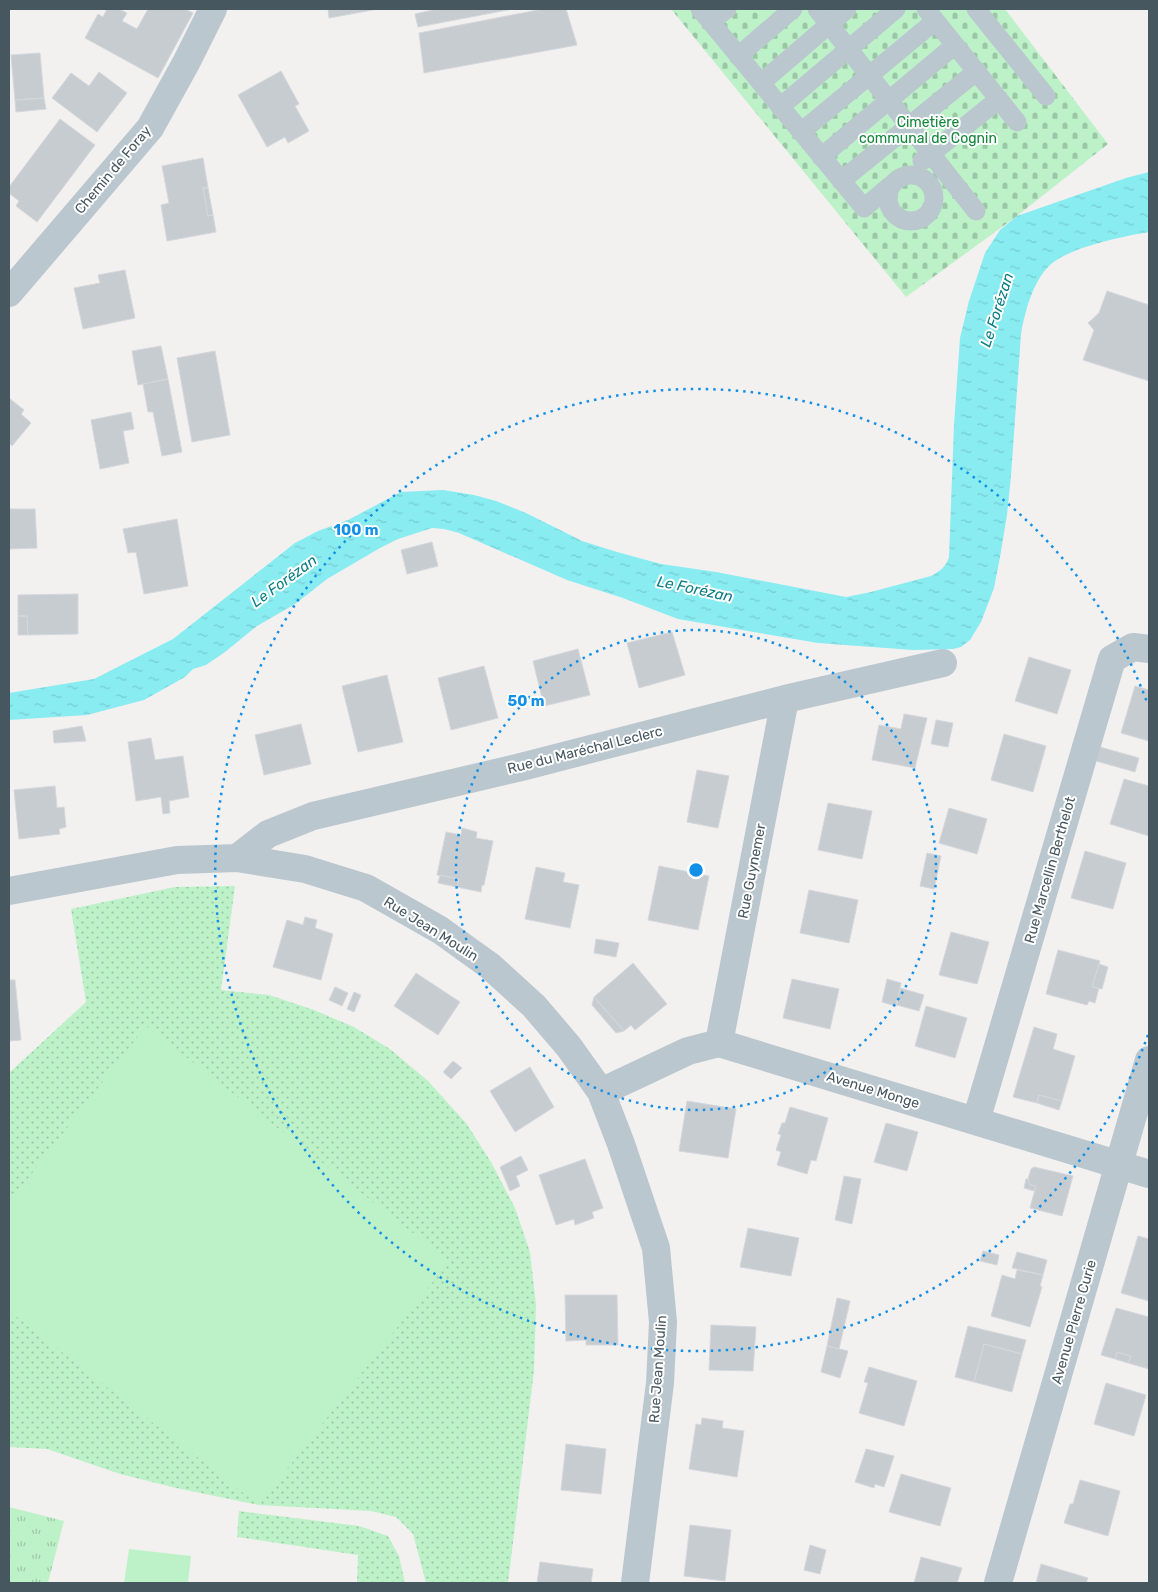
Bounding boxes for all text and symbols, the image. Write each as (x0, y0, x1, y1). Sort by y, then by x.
park label: Cimetière communal de Cognin (859, 114, 997, 147)
street label: Chemin de Foray (71, 122, 155, 217)
water label: Le Forézan (977, 271, 1017, 349)
text: 100 m (334, 521, 378, 539)
water label: Le Forézan (248, 551, 320, 611)
water label: Le Forézan (656, 572, 734, 606)
text: 50 m (508, 692, 544, 710)
street label: Rue du Maréchal Leclerc (506, 722, 665, 778)
street label: Rue Marcellin Berthelot (1021, 794, 1079, 945)
street label: Rue Guynemer (734, 821, 770, 920)
centre of rings (687, 861, 705, 879)
street label: Rue Jean Moulin (381, 893, 481, 965)
street label: Avenue Monge (824, 1068, 922, 1112)
street label: Avenue Pierre Curie (1048, 1258, 1100, 1386)
street label: Rue Jean Moulin (646, 1314, 670, 1424)

